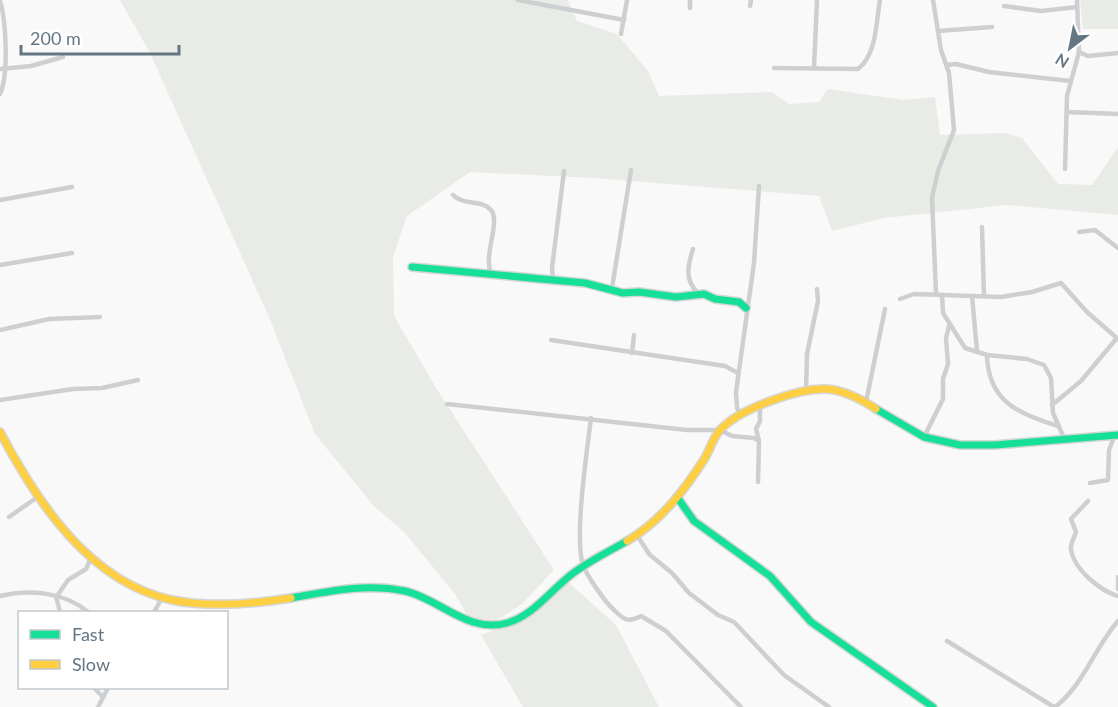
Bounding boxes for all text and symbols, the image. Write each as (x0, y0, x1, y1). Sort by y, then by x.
scale bar (21, 18, 178, 56)
north arrow (1040, 18, 1100, 78)
text: 200 m (30, 27, 81, 49)
text: N (1052, 50, 1072, 72)
legend (18, 611, 228, 689)
text: Fast (72, 623, 105, 645)
text: Slow (72, 653, 110, 675)

